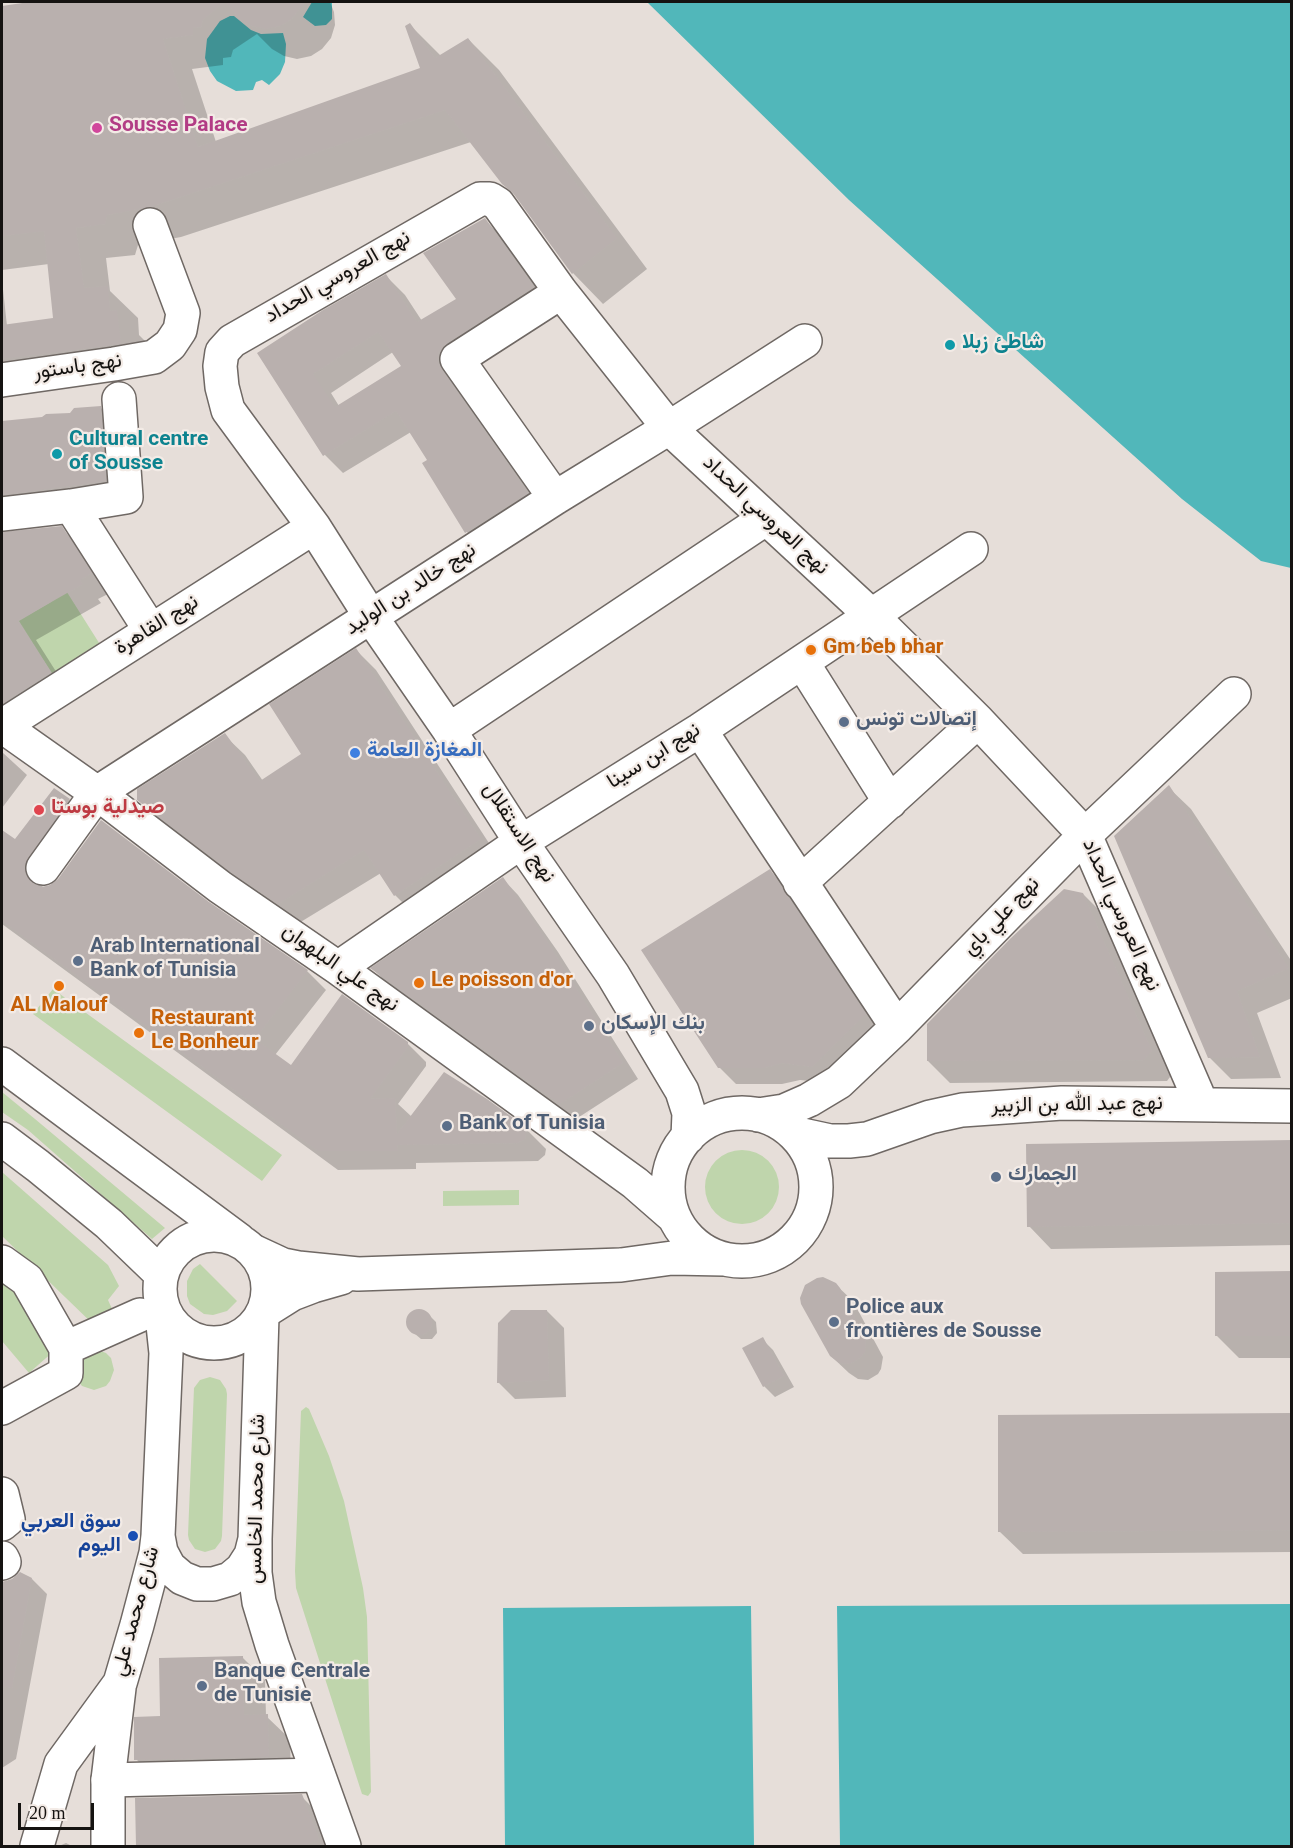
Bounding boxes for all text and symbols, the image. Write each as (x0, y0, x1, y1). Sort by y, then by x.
place label: Sousse Palace (109, 115, 247, 141)
marker: Sousse Palace (90, 121, 104, 135)
street label: نهج العروسي الحداد (262, 227, 416, 331)
place label: شاطئ زبلا (962, 332, 1044, 358)
marker: شاطئ زبلا (943, 338, 957, 352)
street label: نهج باستور (32, 350, 124, 388)
place label: Cultural centre of Sousse (69, 429, 208, 479)
marker: Cultural centre of Sousse (50, 447, 64, 461)
street label: نهج العروسي الحداد (696, 452, 832, 582)
street label: نهج خالد بن الوليد (342, 539, 482, 643)
street label: نهج القاهرة (111, 591, 205, 663)
place label: Gm beb bhar (823, 637, 944, 663)
marker: Gm beb bhar (804, 643, 818, 657)
place label: إتصالات تونس (856, 709, 977, 735)
marker: إتصالات تونس (837, 715, 851, 729)
street label: نهج ابن سينا (604, 719, 706, 797)
place label: المغازة العامة (367, 740, 482, 766)
marker: المغازة العامة (348, 746, 362, 760)
street label: نهج الاستقلال (475, 779, 559, 889)
place label: صيدلية بوستا (51, 797, 165, 823)
marker: صيدلية بوستا (32, 803, 46, 817)
street label: نهج العروسي الحداد (1074, 836, 1164, 996)
street label: نهج علي باي (959, 873, 1047, 963)
street label: نهج علي البلهوان (276, 920, 402, 1020)
place label: Arab International Bank of Tunisia (90, 936, 260, 986)
marker: Arab International Bank of Tunisia (71, 954, 85, 968)
place label: Le poisson d'or (431, 970, 573, 996)
marker: Le poisson d'or (412, 976, 426, 990)
marker: AL Malouf (52, 979, 66, 993)
place label: AL Malouf (10, 995, 108, 1021)
place label: Restaurant Le Bonheur (151, 1008, 259, 1058)
place label: بنك الإسكان (601, 1013, 705, 1039)
marker: بنك الإسكان (582, 1019, 596, 1033)
marker: Restaurant Le Bonheur (132, 1026, 146, 1040)
street label: نهج عبد الله بن الزبير (991, 1093, 1163, 1121)
place label: Bank of Tunisia (459, 1113, 605, 1139)
marker: Bank of Tunisia (440, 1119, 454, 1133)
place label: الجمارك (1008, 1164, 1077, 1190)
marker: الجمارك (989, 1170, 1003, 1184)
place label: Police aux frontières de Sousse (846, 1297, 1041, 1347)
marker: Police aux frontières de Sousse (827, 1315, 841, 1329)
street label: شارع محمد الخامس (245, 1414, 273, 1584)
place label: سوق العربي اليوم (21, 1511, 121, 1561)
marker: سوق العربي اليوم (126, 1529, 140, 1543)
street label: شارع محمد علي (109, 1544, 167, 1680)
place label: Banque Centrale de Tunisie (214, 1661, 370, 1711)
marker: Banque Centrale de Tunisie (195, 1679, 209, 1693)
scale bar (21, 1791, 98, 1829)
text: 20 m (29, 1803, 66, 1823)

